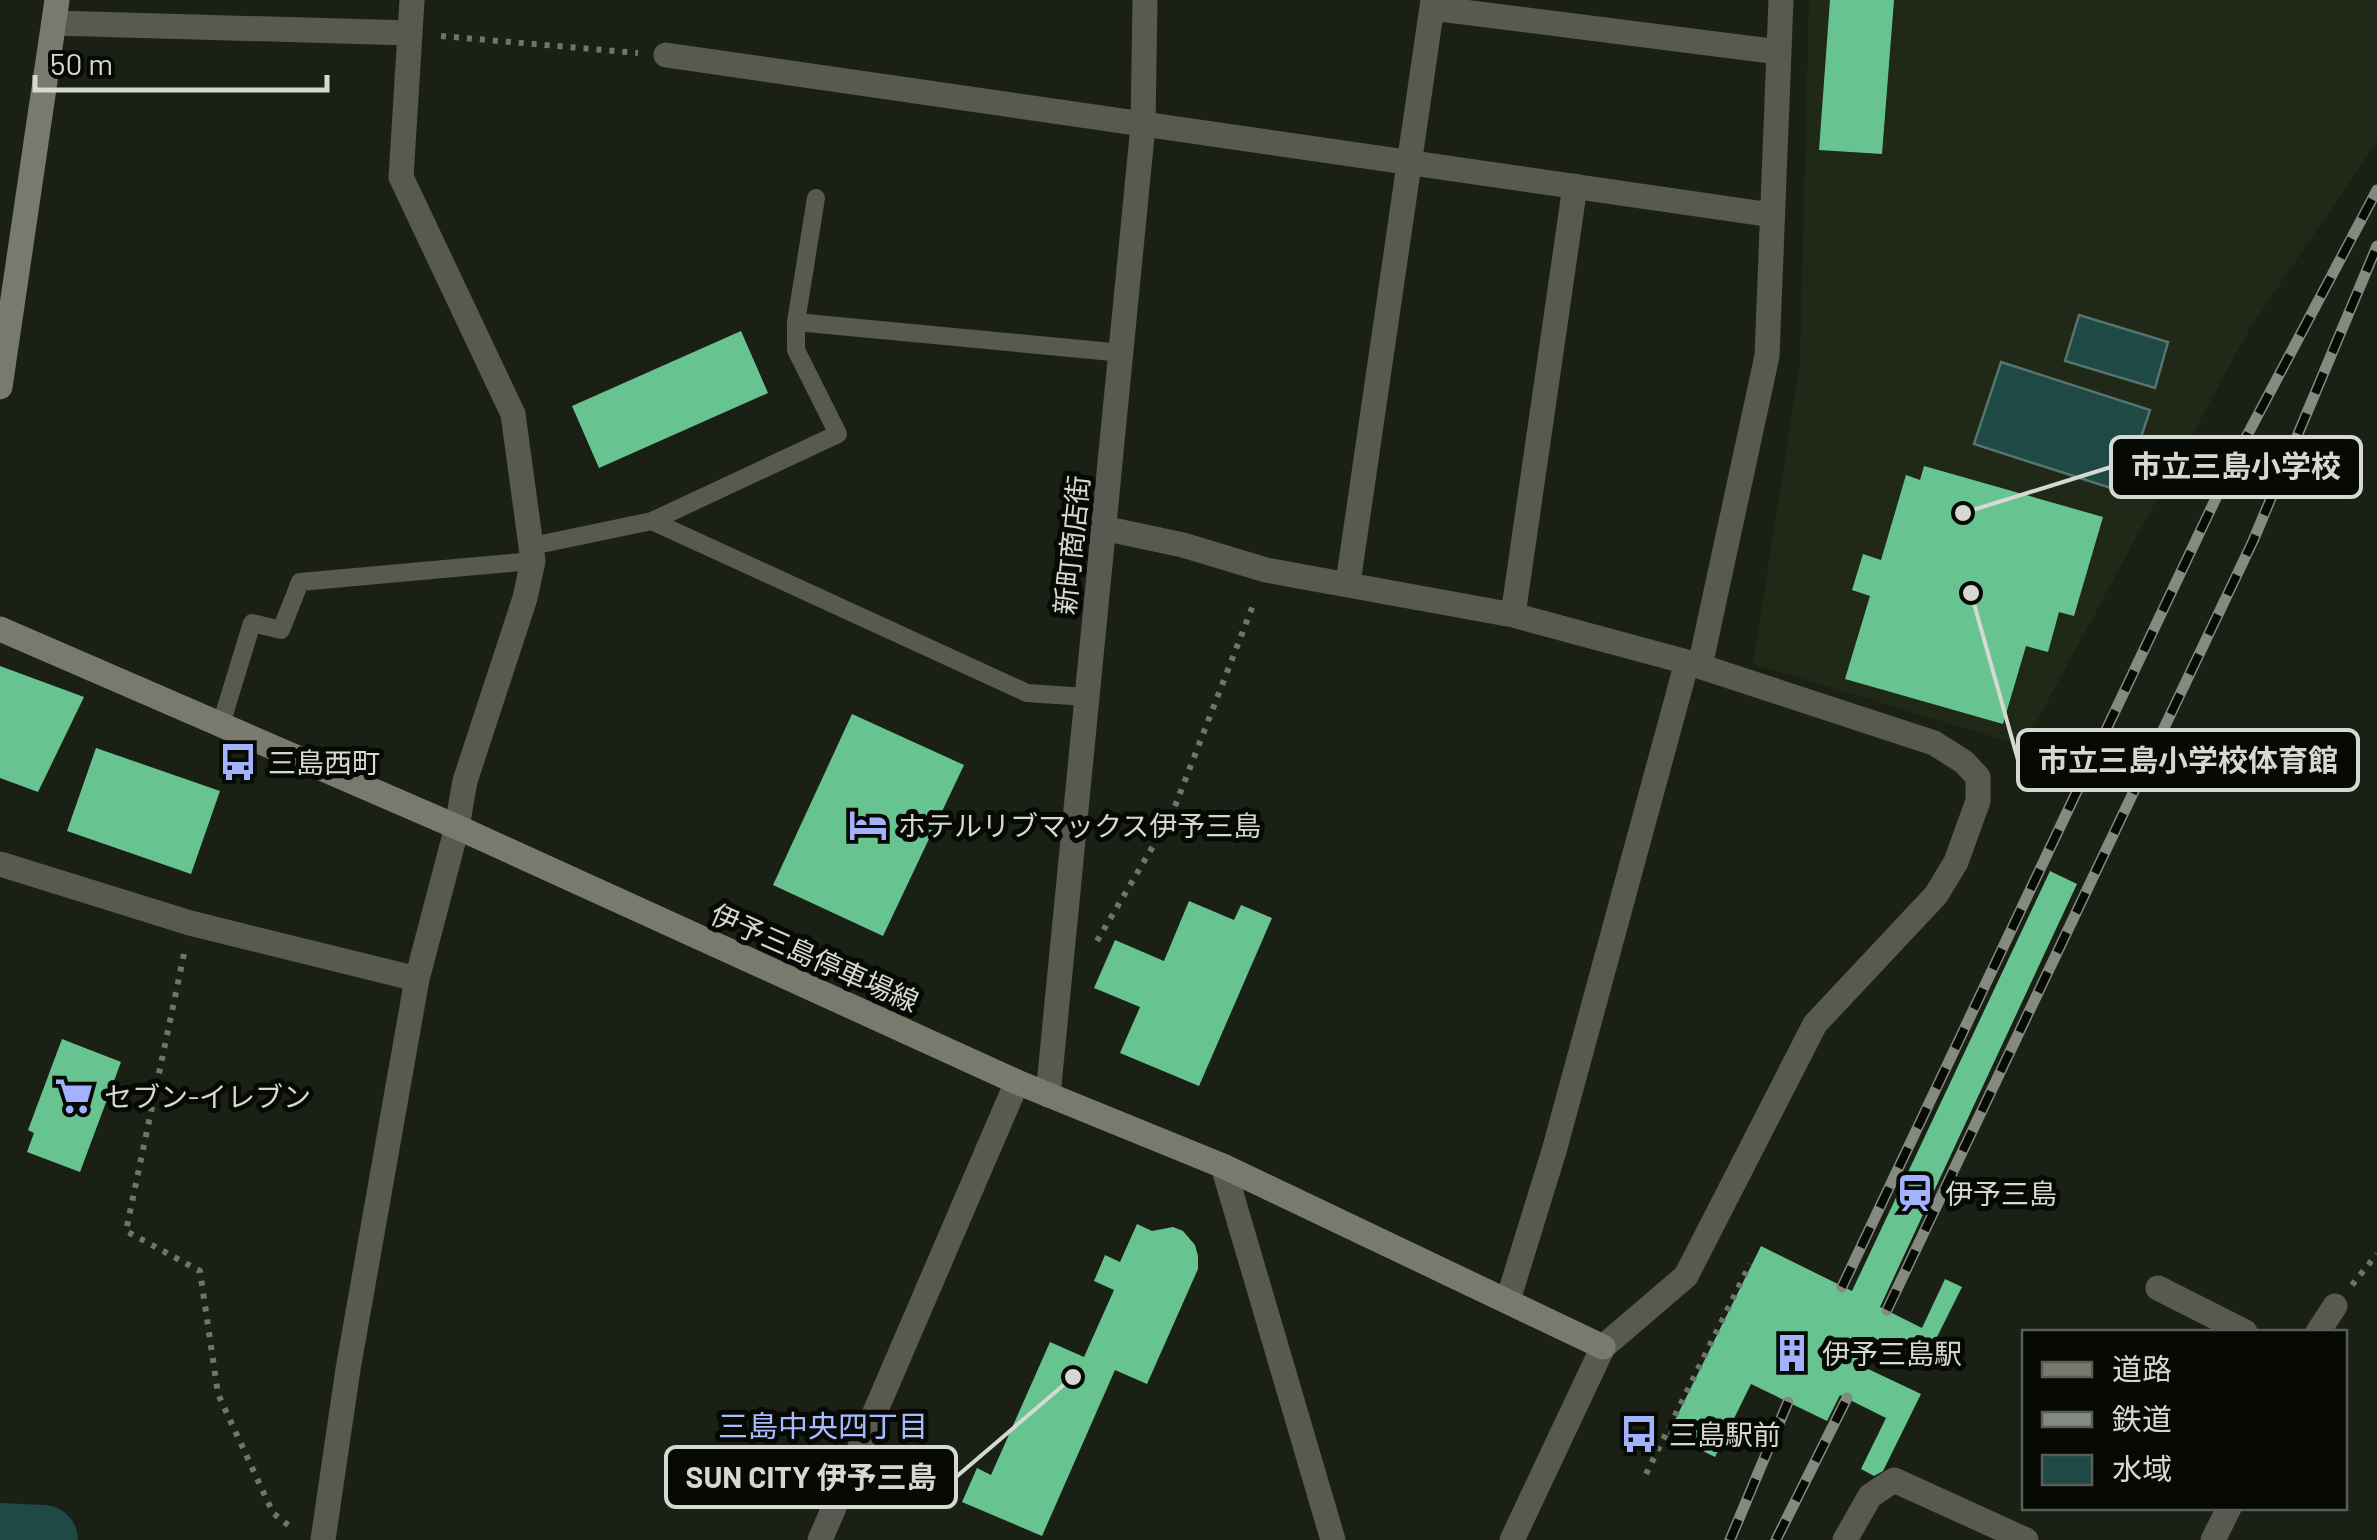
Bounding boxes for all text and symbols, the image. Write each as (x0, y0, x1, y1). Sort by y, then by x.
scale bar (35, 30, 328, 92)
text: 50 m (50, 45, 113, 81)
callout: 市立三島小学校 (2111, 437, 2361, 497)
text: 市立三島小学校 (2131, 447, 2341, 483)
street label: 新町商店街 (1047, 474, 1095, 616)
callout: 市立三島小学校体育館 (2018, 730, 2358, 790)
bus stop icon: 三島西町 (217, 741, 259, 783)
text: 市立三島小学校体育館 (2038, 741, 2338, 777)
place label: 三島西町 (268, 745, 380, 779)
hotel icon: ホテルリブマックス伊予三島 (847, 804, 889, 846)
place label: ホテルリブマックス伊予三島 (898, 808, 1261, 842)
street label: 伊予三島停車場線 (706, 896, 924, 1018)
supermarket icon: セブン-イレブン (53, 1075, 95, 1117)
place label: セブン-イレブン (104, 1079, 311, 1113)
station icon: 伊予三島 (1894, 1172, 1936, 1214)
place label: 伊予三島 (1945, 1176, 2057, 1210)
legend (2022, 1330, 2347, 1510)
building icon: 伊予三島駅 (1771, 1332, 1813, 1374)
place label: 伊予三島駅 (1822, 1336, 1962, 1370)
text: 道路 (2112, 1350, 2172, 1386)
text: 鉄道 (2112, 1400, 2172, 1436)
district label: 三島中央四丁目 (718, 1407, 928, 1443)
bus stop icon: 三島駅前 (1618, 1413, 1660, 1455)
place label: 三島駅前 (1669, 1417, 1781, 1451)
callout: SUN CITY 伊予三島 (666, 1447, 956, 1507)
text: 水域 (2112, 1450, 2172, 1486)
text: SUN CITY 伊予三島 (686, 1458, 936, 1494)

